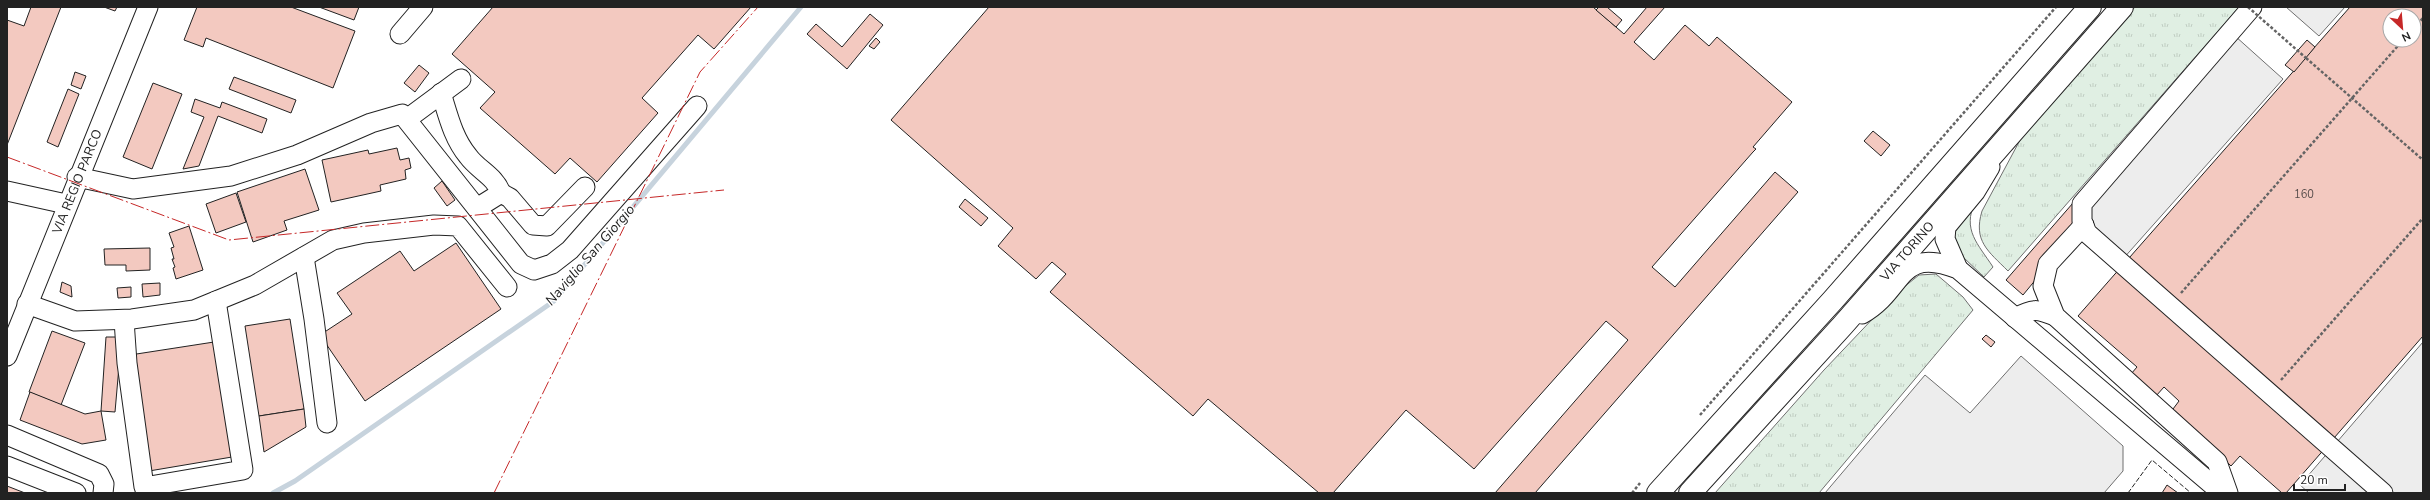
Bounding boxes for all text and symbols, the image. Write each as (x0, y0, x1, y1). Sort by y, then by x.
north arrow (2382, 8, 2422, 48)
text: N (2399, 28, 2413, 45)
street label: VIA REGIO PARCO (48, 127, 107, 238)
house number: 160 (2294, 187, 2314, 202)
water label: Naviglio San Giorgio (541, 200, 639, 310)
street label: VIA TORINO (1876, 218, 1939, 286)
scale bar (2294, 466, 2345, 492)
text: 20 m (2300, 472, 2328, 488)

